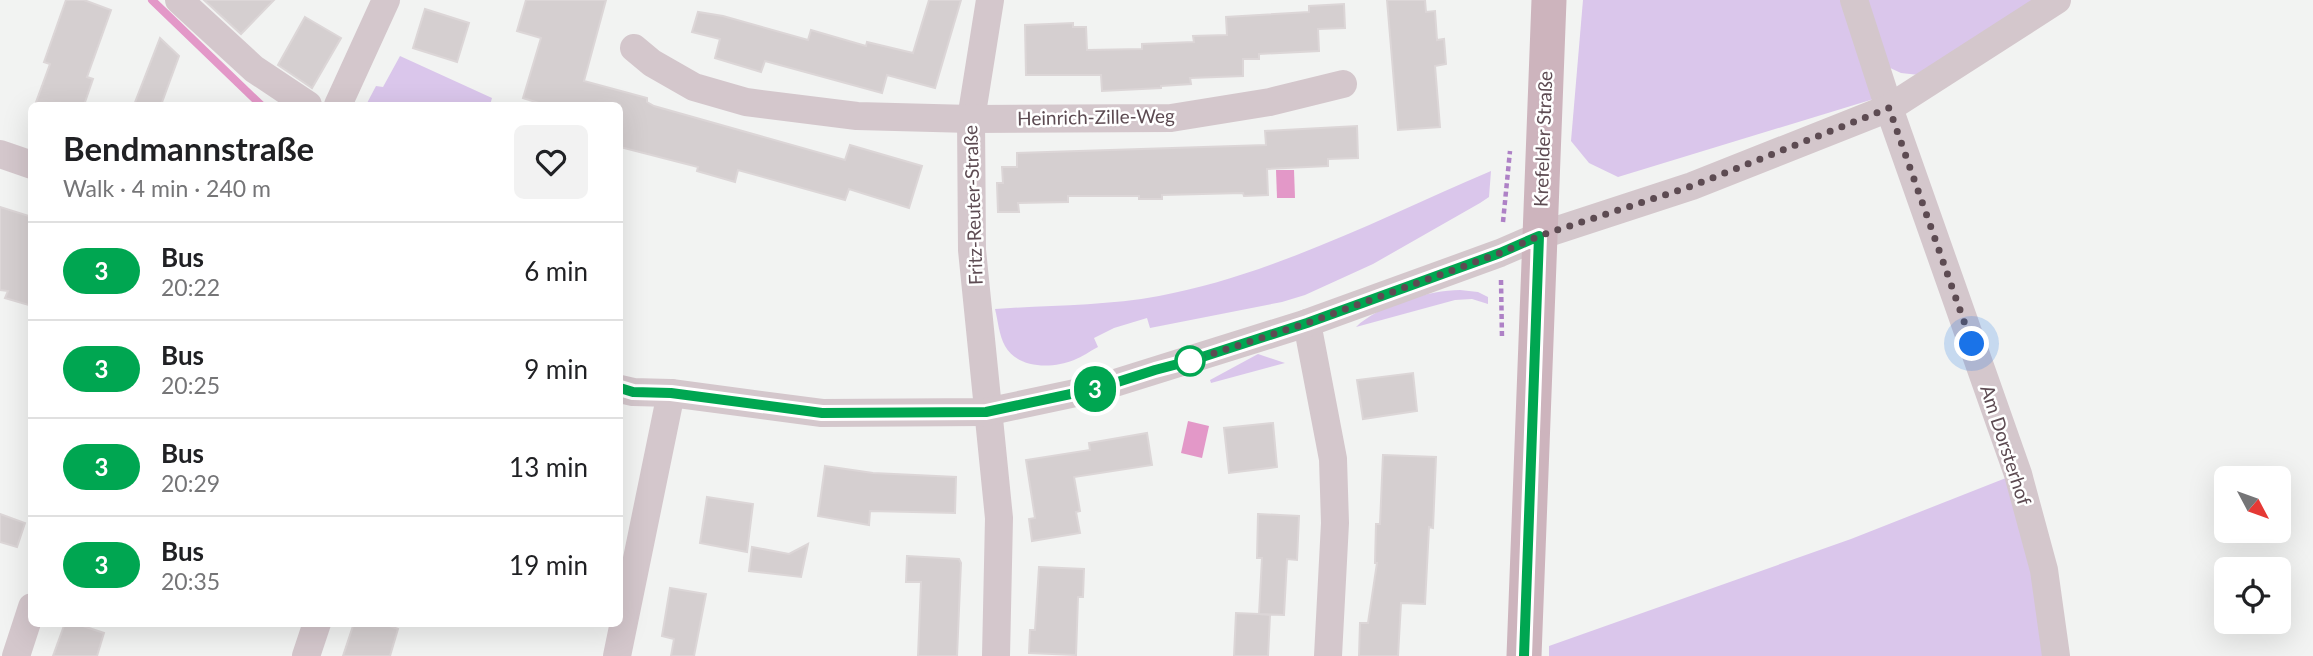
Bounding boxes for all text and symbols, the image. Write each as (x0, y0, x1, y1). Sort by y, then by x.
street label: Krefelder Straße (1529, 71, 1556, 207)
street label: Heinrich-Zille-Weg (1017, 104, 1175, 129)
button: heart (514, 125, 588, 199)
street label: Fritz-Reuter-Straße (958, 125, 987, 285)
text: Bendmannstraße (63, 128, 314, 168)
text: Walk · 4 min · 240 m (63, 174, 271, 202)
text: Bus (161, 241, 204, 273)
text: 6 min (524, 255, 588, 287)
text: 3 (95, 256, 108, 285)
text: 20:22 (161, 273, 220, 301)
your location (1954, 326, 1989, 361)
text: Bus (161, 339, 204, 371)
unlabelled marker (1175, 346, 1205, 376)
text: 9 min (524, 353, 588, 385)
text: 3 (95, 354, 108, 383)
line badge: 3 (1072, 366, 1118, 412)
text: 20:25 (161, 371, 220, 399)
text: 3 (1088, 374, 1102, 403)
street label: Am Dorsterhof (1976, 382, 2037, 508)
text: Bus (161, 437, 204, 469)
text: 13 min (509, 451, 588, 483)
text: 3 (95, 452, 108, 481)
north arrow (2214, 466, 2291, 542)
map controls (2214, 466, 2291, 634)
text: 20:29 (161, 469, 220, 497)
text: Bus (161, 535, 204, 567)
text: 19 min (509, 549, 588, 581)
text: 3 (95, 550, 108, 579)
button: locate (2214, 557, 2291, 634)
text: 20:35 (161, 567, 220, 595)

